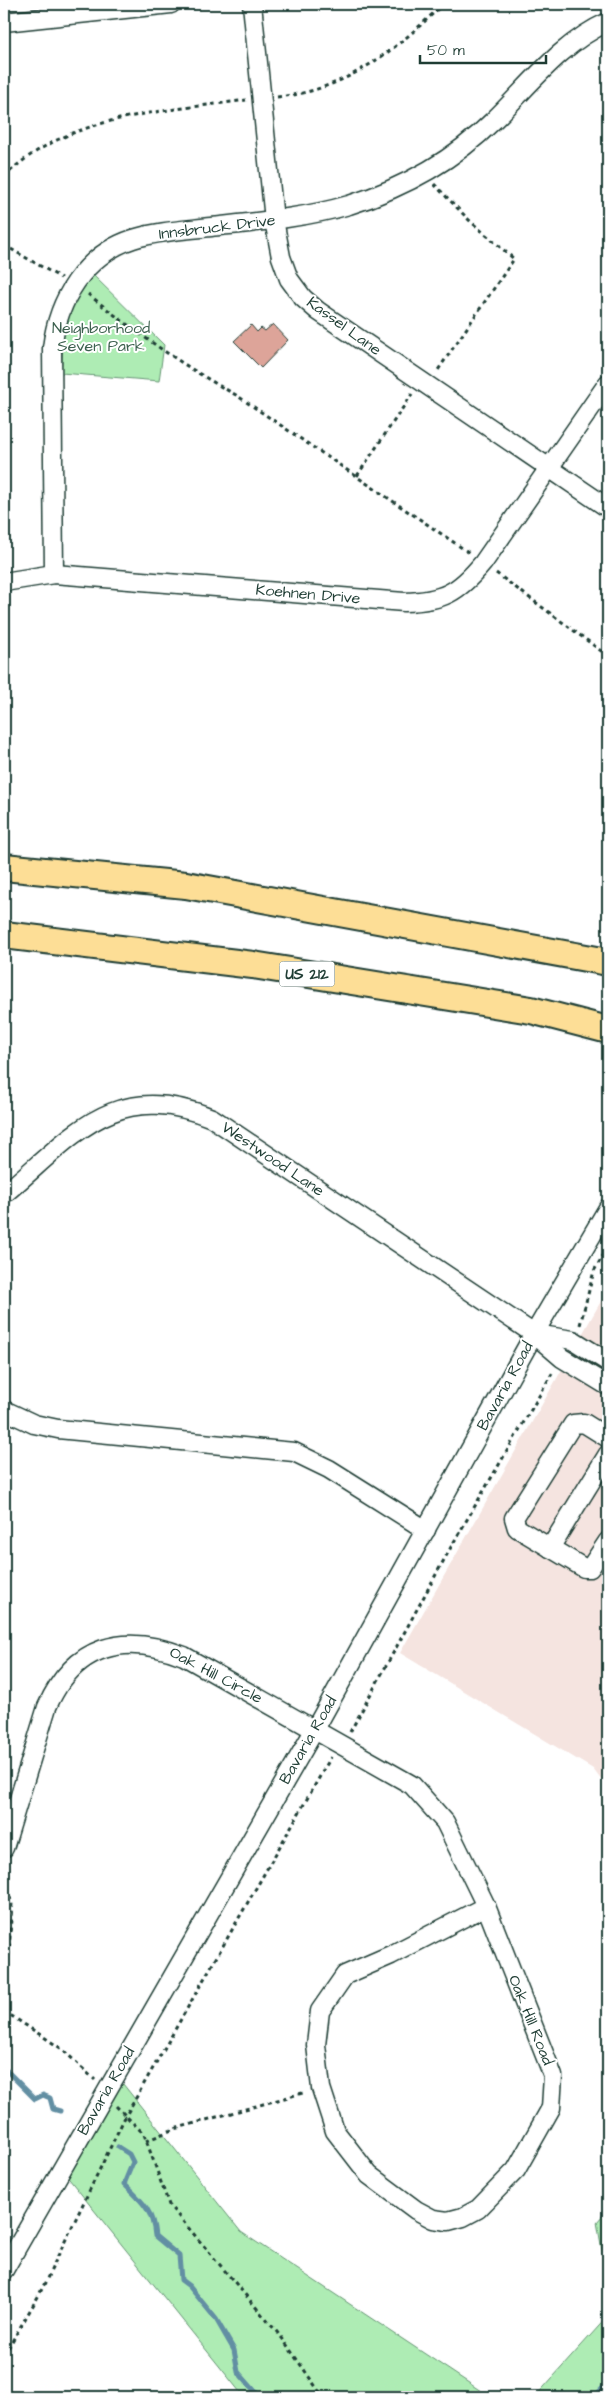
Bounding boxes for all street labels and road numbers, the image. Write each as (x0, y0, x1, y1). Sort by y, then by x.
street label: Innsbruck Drive (157, 209, 277, 245)
street label: Kassel Lane (302, 291, 386, 361)
street label: Koehnen Drive (255, 578, 362, 610)
road number: US 212 (280, 962, 334, 986)
street label: Westwood Lane (217, 1116, 329, 1202)
street label: Bavaria Road (472, 1338, 538, 1434)
street label: Oak Hill Circle (166, 1641, 267, 1709)
street label: Bavaria Road (274, 1692, 342, 1788)
street label: Oak Hill Road (503, 1972, 559, 2068)
street label: Bavaria Road (72, 2043, 140, 2139)

